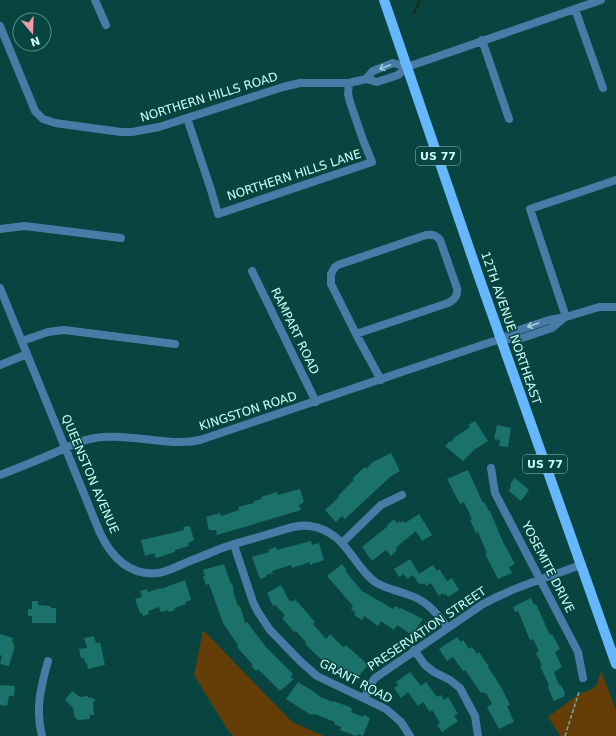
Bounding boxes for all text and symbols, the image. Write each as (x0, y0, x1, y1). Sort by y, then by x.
north arrow (12, 12, 52, 52)
text: N (29, 33, 42, 49)
one-way arrow (379, 63, 391, 71)
street label: NORTHERN HILLS ROAD (138, 69, 280, 125)
street label: NORTHERN HILLS LANE (225, 147, 363, 203)
road number: US 77 (416, 147, 460, 165)
street label: 12TH AVENUE NORTHEAST (478, 250, 544, 407)
street label: RAMPART ROAD (268, 285, 322, 377)
one-way arrow (527, 322, 539, 330)
street label: KINGSTON ROAD (197, 389, 299, 433)
street label: QUEENSTON AVENUE (59, 412, 121, 536)
road number: US 77 (523, 455, 567, 473)
street label: YOSEMITE DRIVE (518, 518, 577, 615)
street label: PRESERVATION STREET (365, 584, 489, 674)
street label: GRANT ROAD (317, 656, 395, 706)

